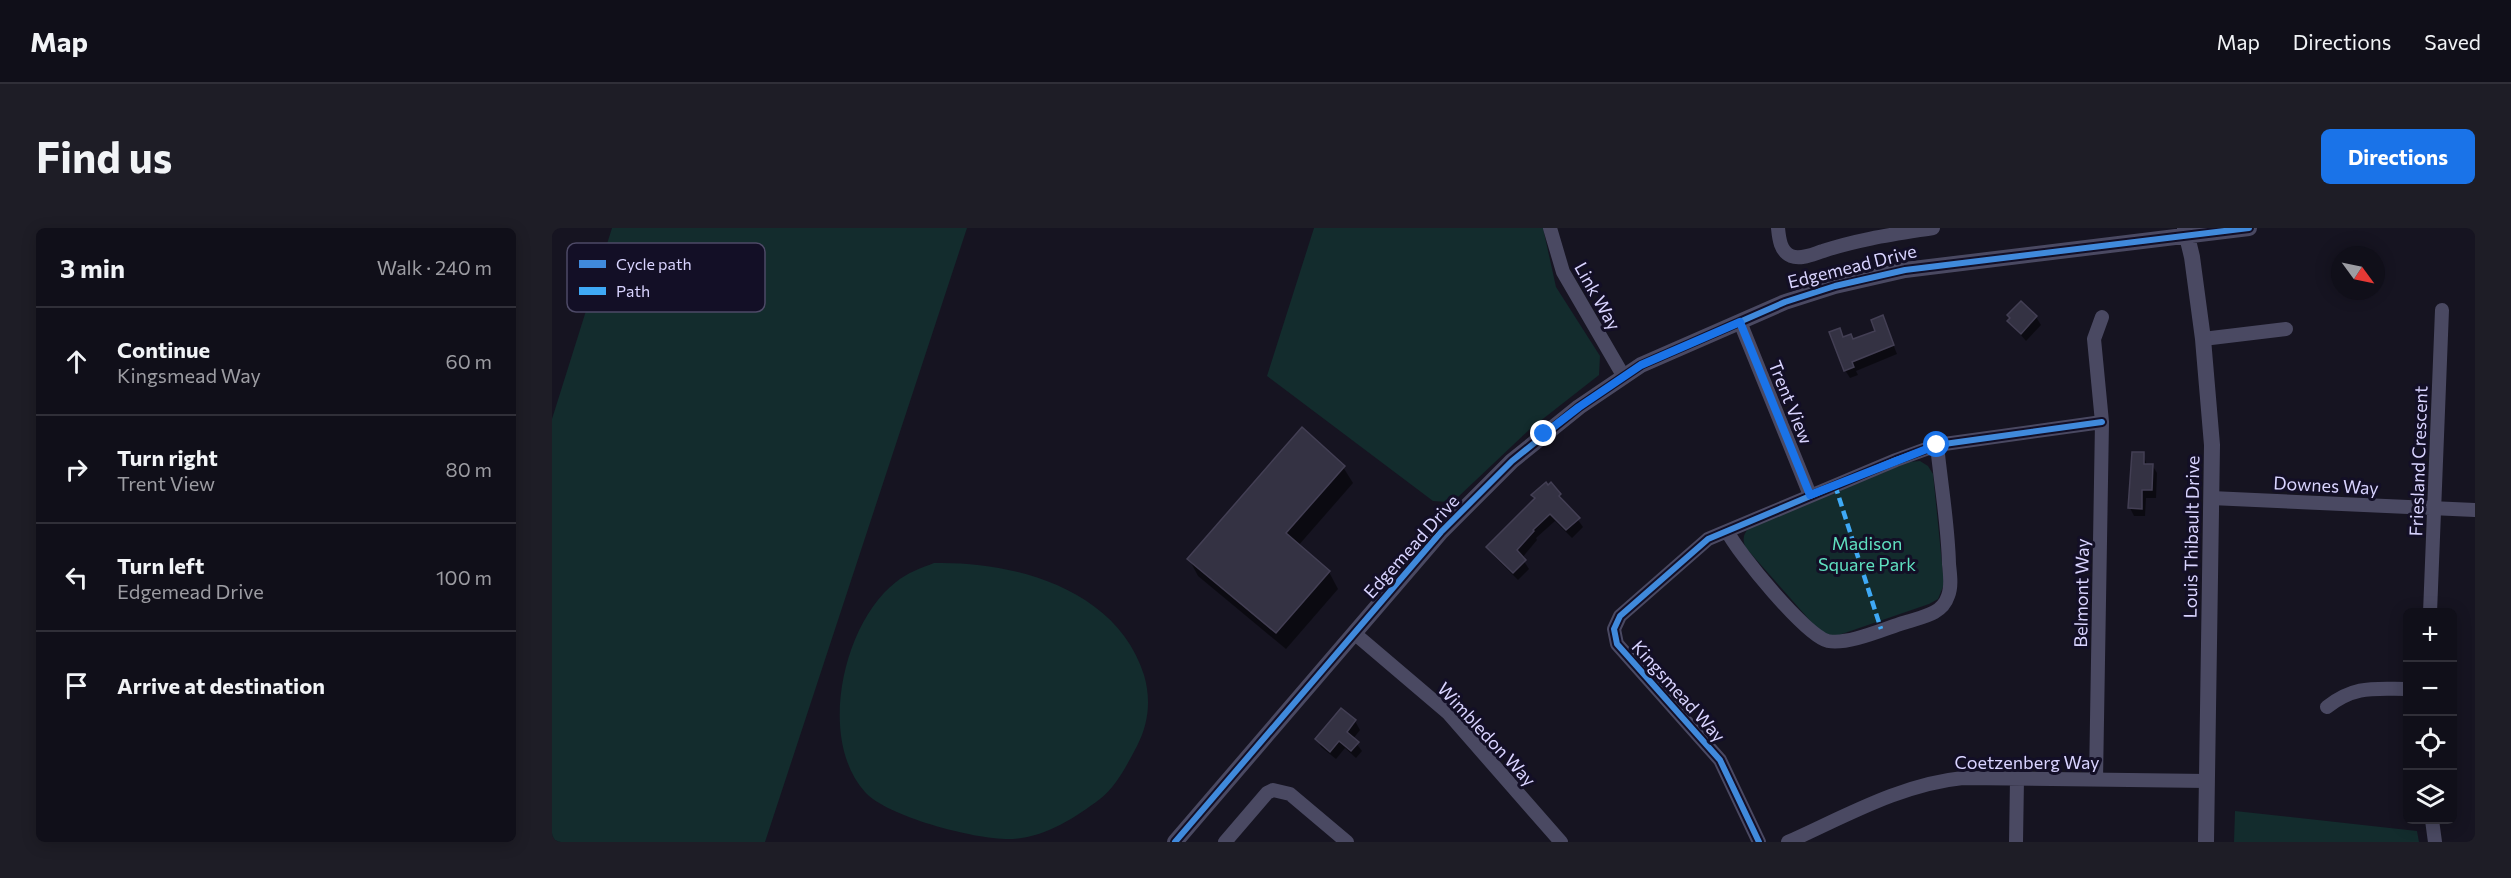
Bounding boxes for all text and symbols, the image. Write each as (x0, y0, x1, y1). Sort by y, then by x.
text: Map (30, 24, 88, 58)
text: Map (2217, 29, 2260, 54)
text: Directions (2293, 29, 2391, 54)
text: Saved (2424, 29, 2481, 54)
button: Directions (2321, 129, 2475, 184)
text: Find us (36, 130, 172, 182)
street label: Edgemead Drive (1785, 239, 1919, 293)
legend (567, 243, 765, 312)
north arrow (2331, 246, 2385, 300)
text: 3 min (60, 252, 125, 283)
text: Cycle path (616, 254, 692, 273)
text: Walk · 240 m (377, 255, 492, 279)
street label: Link Way (1570, 258, 1626, 334)
text: Path (616, 281, 650, 300)
text: Continue (117, 336, 210, 363)
icon: ahead (60, 345, 93, 378)
text: 60 m (446, 349, 492, 373)
street label: Trent View (1764, 357, 1818, 447)
text: Kingsmead Way (117, 363, 261, 387)
street label: Friesland Crescent (2404, 385, 2432, 537)
route end (1530, 420, 1556, 446)
route start (1923, 431, 1949, 457)
text: Turn right (117, 444, 218, 471)
icon: right (60, 453, 93, 486)
street label: Louis Thibault Drive (2179, 455, 2203, 619)
text: 80 m (446, 457, 492, 481)
text: Trent View (117, 471, 215, 495)
street label: Downes Way (2273, 471, 2379, 499)
street label: Edgemead Drive (1359, 490, 1463, 602)
park label: Madison Square Park (1818, 532, 1916, 575)
street label: Belmont Way (2069, 538, 2093, 648)
text: Turn left (117, 552, 204, 579)
icon: left (60, 561, 93, 594)
text: 100 m (436, 565, 492, 589)
text: Edgemead Drive (117, 579, 264, 603)
map controls (2403, 608, 2457, 824)
button: + (2403, 608, 2457, 662)
street label: Kingsmead Way (1628, 636, 1730, 746)
button: − (2403, 662, 2457, 716)
icon: arrive (60, 669, 93, 702)
text: Arrive at destination (117, 672, 325, 699)
street label: Wimbledon Way (1433, 677, 1541, 791)
button: locate (2403, 716, 2457, 770)
street label: Coetzenberg Way (1954, 751, 2100, 773)
button: layers (2403, 770, 2457, 824)

